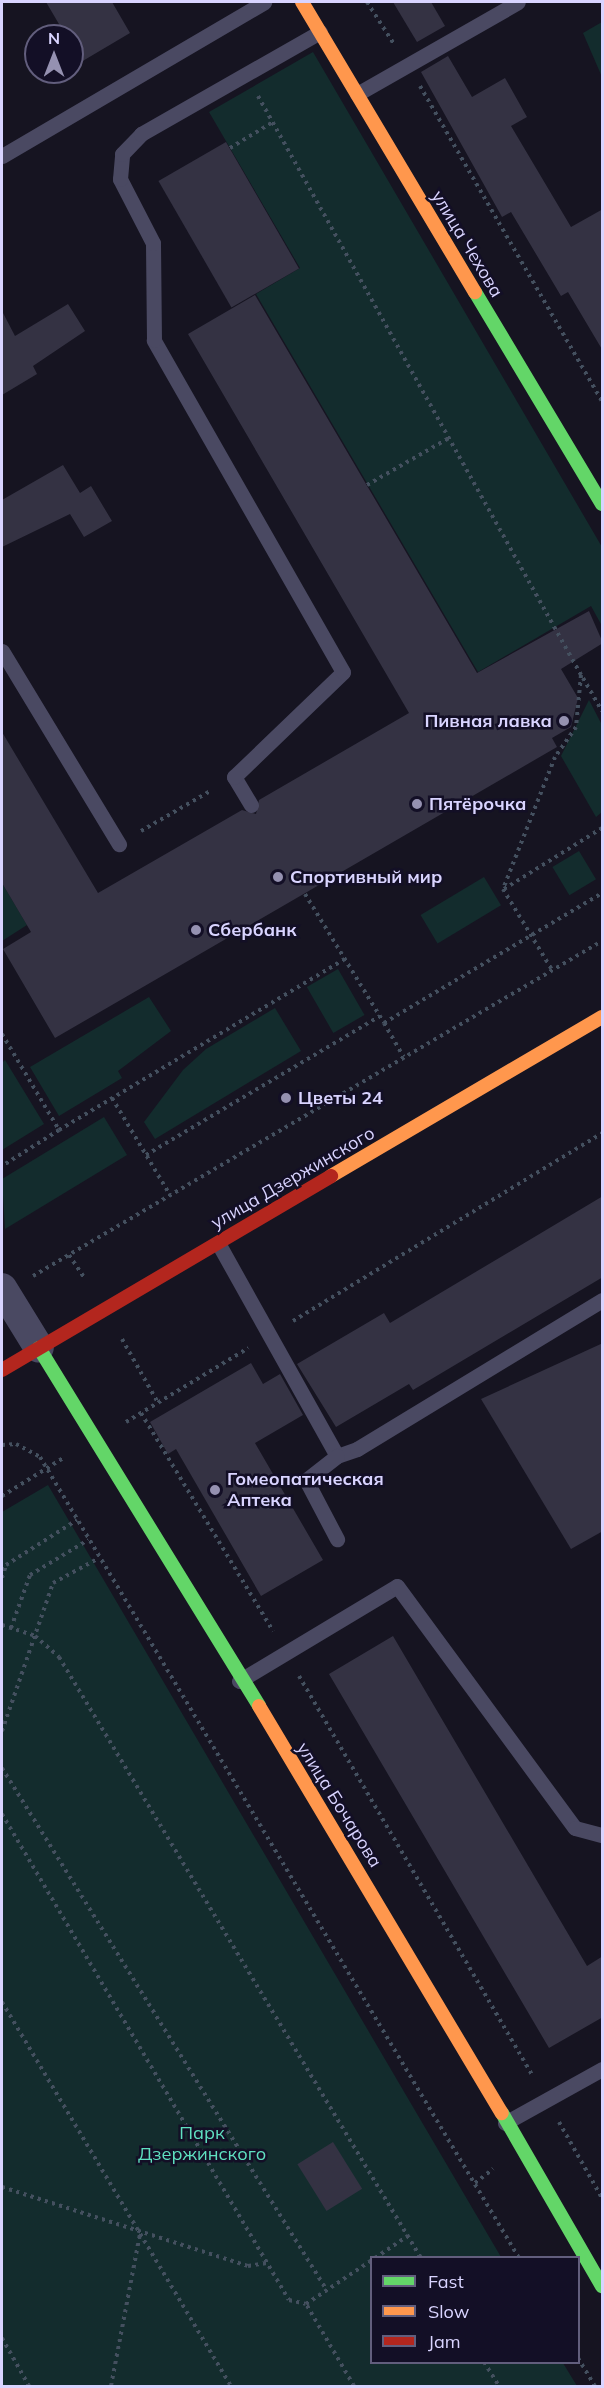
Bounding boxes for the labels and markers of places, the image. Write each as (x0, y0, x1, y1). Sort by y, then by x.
place label: Пивная лавка (424, 710, 552, 732)
marker: Пивная лавка (557, 714, 571, 728)
place label: Пятёрочка (429, 793, 526, 815)
marker: Пятёрочка (410, 797, 424, 811)
place label: Спортивный мир (290, 866, 442, 888)
marker: Спортивный мир (271, 870, 285, 884)
place label: Сбербанк (208, 919, 297, 941)
marker: Сбербанк (189, 923, 203, 937)
place label: Цветы 24 (298, 1087, 383, 1109)
marker: Цветы 24 (279, 1091, 293, 1105)
place label: Гомеопатическая Аптека (227, 1469, 384, 1512)
marker: Гомеопатическая Аптека (208, 1483, 222, 1497)

